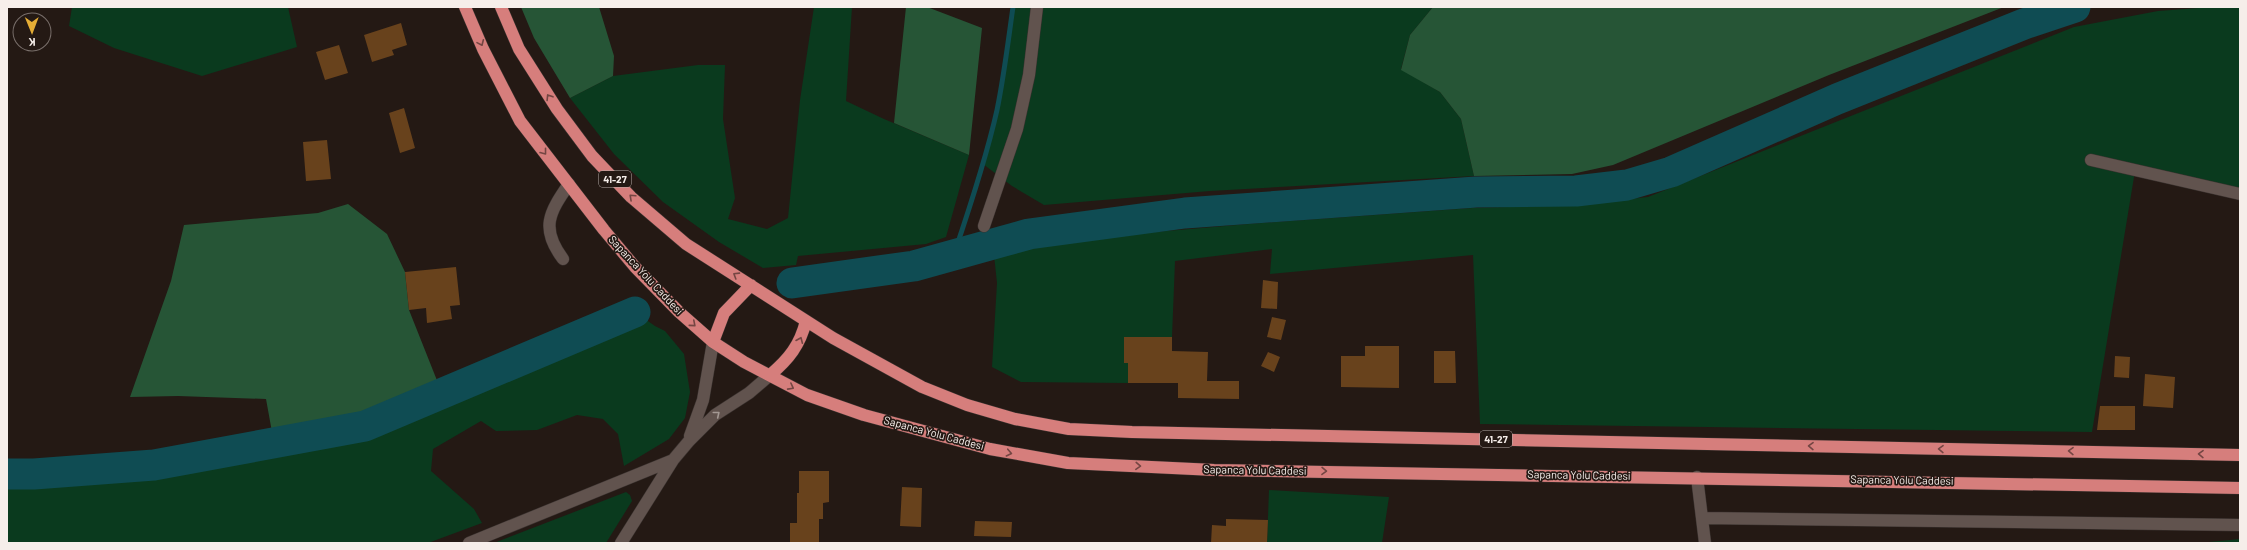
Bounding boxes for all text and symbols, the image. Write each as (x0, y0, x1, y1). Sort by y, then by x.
north arrow (12, 12, 52, 52)
text: K (29, 36, 36, 49)
one-way arrow (476, 39, 484, 46)
one-way arrow (547, 94, 554, 101)
one-way arrow (539, 147, 546, 154)
road number: 41-27 (599, 171, 631, 187)
one-way arrow (629, 194, 637, 202)
street label: Sapanca Yolu Caddesi (606, 232, 686, 317)
one-way arrow (733, 273, 740, 280)
one-way arrow (688, 320, 695, 327)
one-way arrow (796, 336, 804, 343)
one-way arrow (787, 382, 794, 389)
one-way arrow (712, 412, 719, 419)
street label: Sapanca Yolu Caddesi (883, 413, 986, 452)
road number: 41-27 (1480, 431, 1512, 447)
one-way arrow (1808, 442, 1814, 450)
one-way arrow (1938, 445, 1944, 453)
one-way arrow (2068, 447, 2074, 456)
one-way arrow (1005, 448, 1012, 456)
one-way arrow (2198, 450, 2204, 458)
one-way arrow (1135, 462, 1141, 471)
street label: Sapanca Yolu Caddesi (1203, 462, 1307, 477)
one-way arrow (1321, 467, 1327, 475)
street label: Sapanca Yolu Caddesi (1527, 467, 1631, 482)
street label: Sapanca Yolu Caddesi (1850, 472, 1954, 487)

